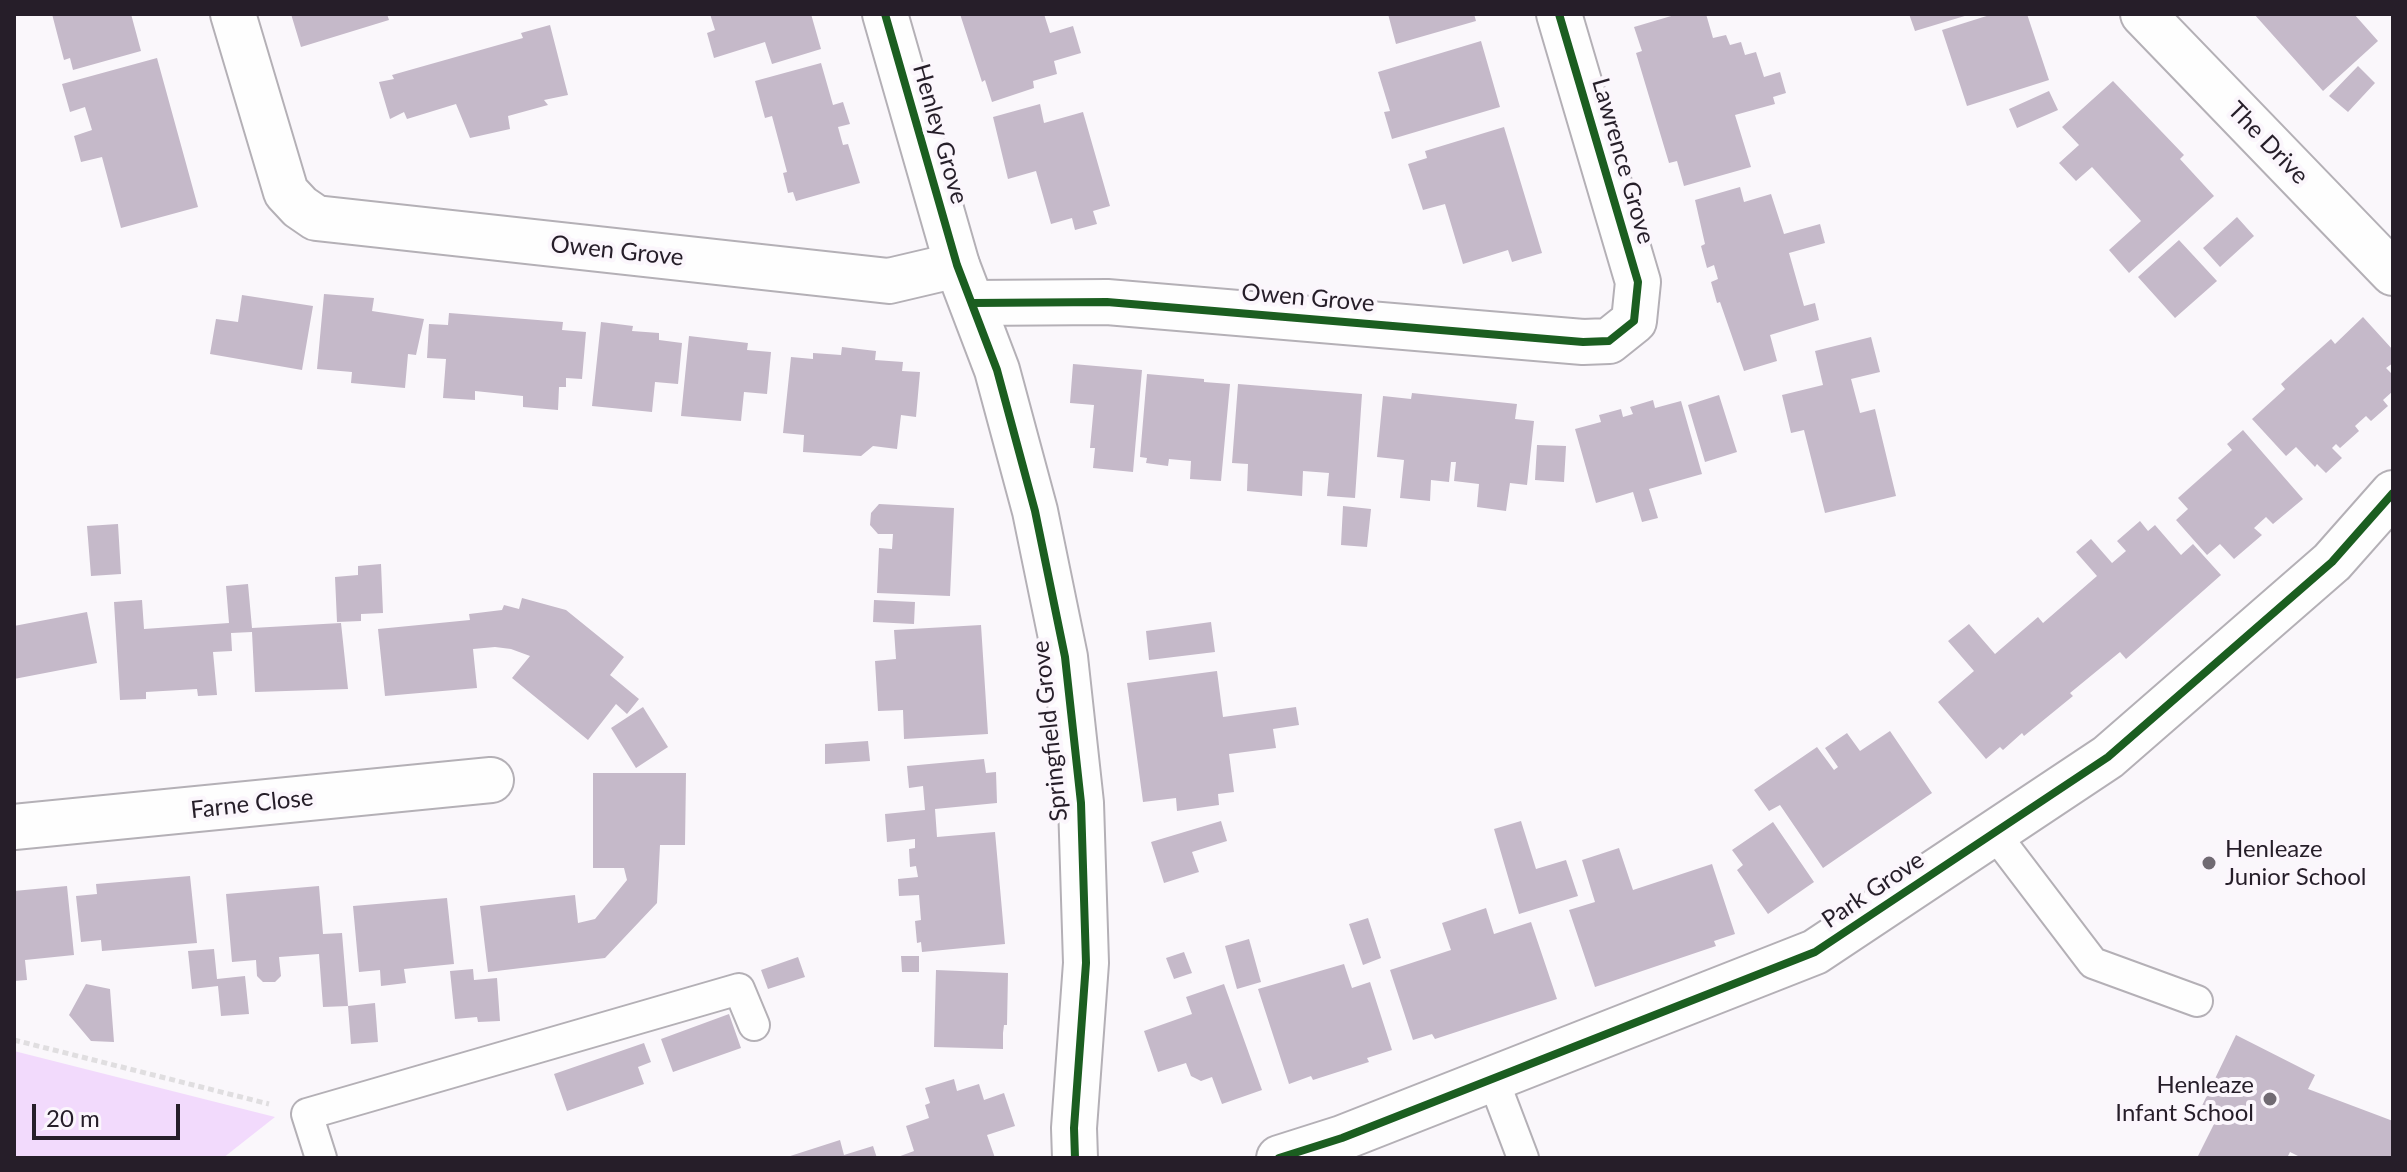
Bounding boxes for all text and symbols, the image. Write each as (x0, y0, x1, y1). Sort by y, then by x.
street label: Henley Grove (906, 61, 974, 207)
street label: Lawrence Grove (1586, 75, 1660, 247)
street label: The Drive (2222, 96, 2314, 190)
street label: Owen Grove (549, 230, 685, 272)
street label: Owen Grove (1240, 278, 1376, 318)
street label: Springfield Grove (1026, 639, 1074, 823)
street label: Farne Close (189, 783, 315, 825)
place label: Henleaze Junior School (2225, 835, 2367, 891)
street label: Park Grove (1817, 845, 1929, 935)
marker: Henleaze Junior School (2200, 854, 2218, 872)
place label: Henleaze Infant School (2115, 1071, 2254, 1127)
scale bar (36, 1088, 184, 1138)
marker: Henleaze Infant School (2261, 1090, 2279, 1108)
text: 20 m (46, 1103, 100, 1132)

